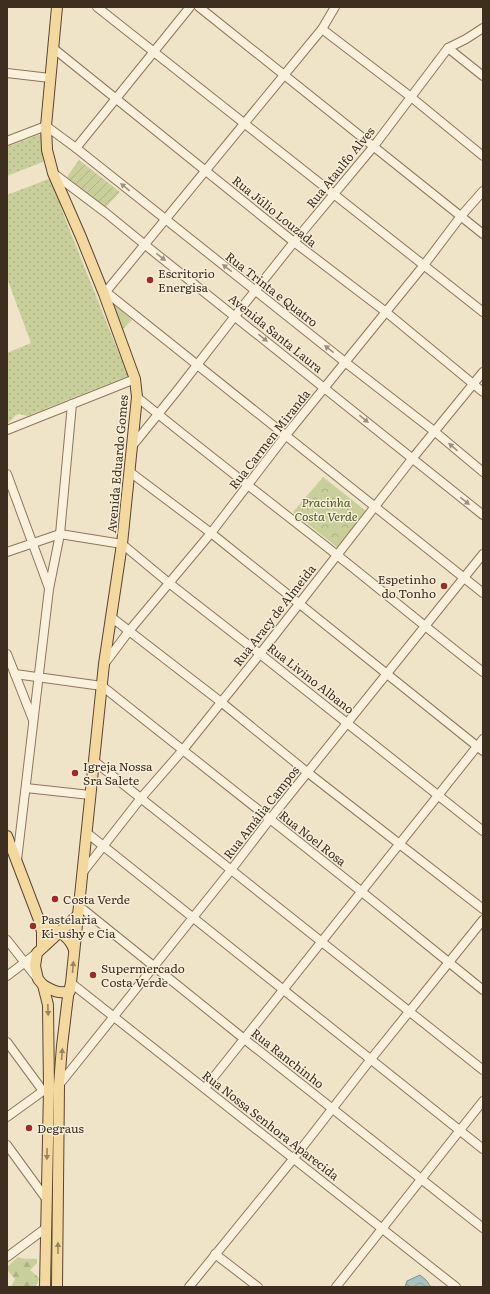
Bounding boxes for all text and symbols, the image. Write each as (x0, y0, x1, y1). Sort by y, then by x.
street label: Rua Ataulfo Alves (302, 122, 379, 212)
street label: Rua Júlio Louzada (229, 171, 322, 251)
one-way arrow (120, 183, 131, 192)
street label: Rua Trinta e Quatro (222, 247, 322, 331)
one-way arrow (155, 253, 166, 261)
place label: Escritorio Energisa (158, 264, 215, 296)
one-way arrow (221, 264, 232, 273)
marker: Escritorio Energisa (145, 275, 155, 285)
street label: Avenida Santa Laura (225, 289, 328, 377)
one-way arrow (257, 333, 268, 342)
one-way arrow (323, 345, 334, 354)
street label: Rua Carmen Miranda (224, 385, 314, 493)
street label: Avenida Eduardo Gomes (102, 394, 132, 534)
one-way arrow (358, 415, 369, 424)
one-way arrow (448, 442, 458, 451)
park label: Pracinha Costa Verde (294, 493, 358, 525)
one-way arrow (460, 496, 471, 505)
street label: Rua Aracy de Almeida (228, 560, 320, 670)
place label: Espetinho do Tonho (378, 570, 436, 602)
marker: Espetinho do Tonho (439, 581, 449, 591)
street label: Rua Livino Albano (264, 638, 358, 718)
place label: Igreja Nossa Sra Salete (83, 757, 153, 789)
street label: Rua Amália Campos (219, 761, 304, 862)
marker: Igreja Nossa Sra Salete (70, 768, 80, 778)
street label: Rua Noel Rosa (276, 806, 351, 870)
place label: Costa Verde (63, 890, 130, 908)
marker: Costa Verde (50, 894, 60, 904)
place label: Pastelaria Ki-ushy e Cia (41, 910, 116, 942)
marker: Pastelaria Ki-ushy e Cia (28, 921, 38, 931)
place label: Supermercado Costa Verde (101, 959, 185, 991)
one-way arrow (69, 961, 76, 973)
marker: Supermercado Costa Verde (88, 970, 98, 980)
one-way arrow (45, 1004, 51, 1017)
street label: Rua Ranchinho (248, 1024, 328, 1092)
one-way arrow (58, 1048, 65, 1060)
street label: Rua Nossa Senhora Aparecida (199, 1066, 344, 1184)
place label: Degraus (37, 1119, 85, 1137)
marker: Degraus (24, 1123, 34, 1133)
one-way arrow (44, 1148, 50, 1161)
one-way arrow (55, 1241, 61, 1254)

